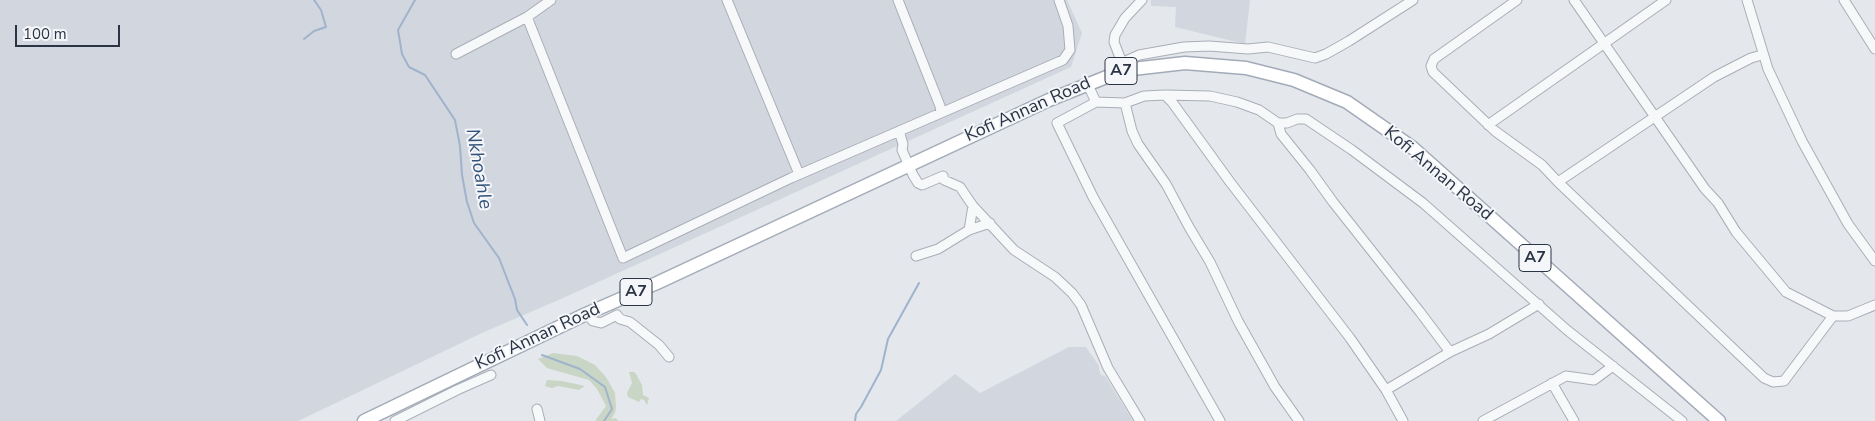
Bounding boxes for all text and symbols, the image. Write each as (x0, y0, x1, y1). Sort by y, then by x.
scale bar (18, 15, 122, 47)
text: 100 m (23, 24, 67, 44)
road number: A7 (1105, 58, 1137, 84)
street label: Kofi Annan Road (962, 73, 1094, 147)
street label: Kofi Annan Road (1379, 122, 1497, 226)
water label: Nkhoahle (460, 127, 496, 211)
road number: A7 (1519, 244, 1551, 272)
road number: A7 (620, 278, 652, 306)
street label: Kofi Annan Road (472, 299, 604, 375)

